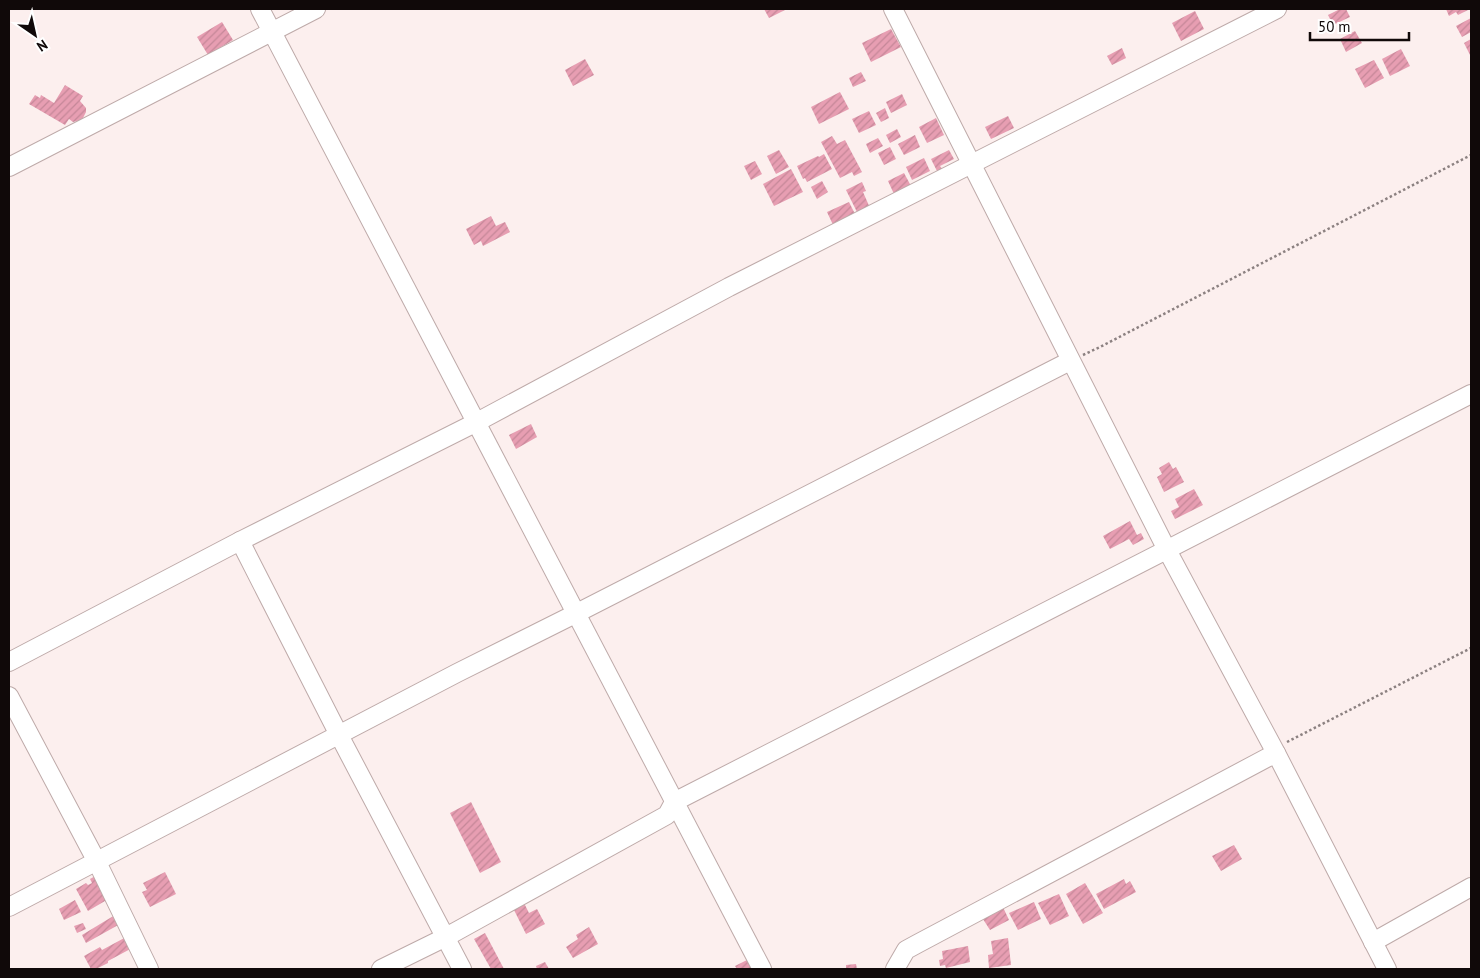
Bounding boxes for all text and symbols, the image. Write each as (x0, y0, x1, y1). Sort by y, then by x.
north arrow (10, 10, 60, 60)
scale bar (1310, 10, 1409, 42)
text: 50 m (1318, 17, 1351, 36)
text: N (33, 36, 51, 56)

